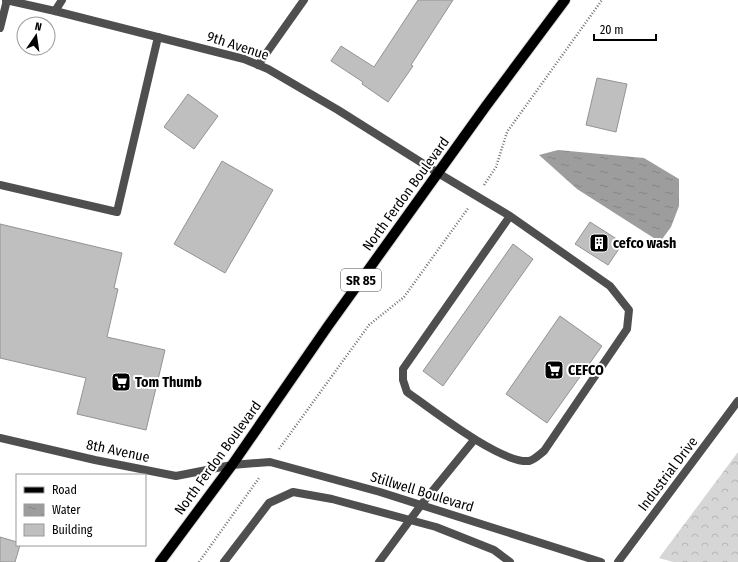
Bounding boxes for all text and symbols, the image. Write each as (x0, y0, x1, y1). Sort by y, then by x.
north arrow (16, 16, 56, 56)
scale bar (594, 16, 656, 42)
text: N (33, 20, 43, 34)
text: 20 m (600, 23, 624, 37)
street label: 9th Avenue (205, 28, 271, 64)
street label: North Ferdon Boulevard (359, 134, 453, 254)
building icon: cefco wash (588, 232, 610, 254)
place label: cefco wash (613, 235, 676, 252)
road number: SR 85 (341, 269, 381, 291)
supermarket icon: CEFCO (543, 359, 565, 381)
place label: CEFCO (568, 362, 604, 379)
supermarket icon: Tom Thumb (110, 371, 132, 393)
place label: Tom Thumb (135, 374, 202, 391)
street label: North Ferdon Boulevard (171, 398, 265, 518)
street label: Industrial Drive (635, 434, 701, 514)
street label: 8th Avenue (85, 436, 151, 466)
street label: Stillwell Boulevard (368, 468, 476, 516)
legend (16, 474, 146, 546)
text: Road (52, 483, 77, 497)
text: Water (52, 503, 81, 517)
text: Building (52, 523, 93, 537)

